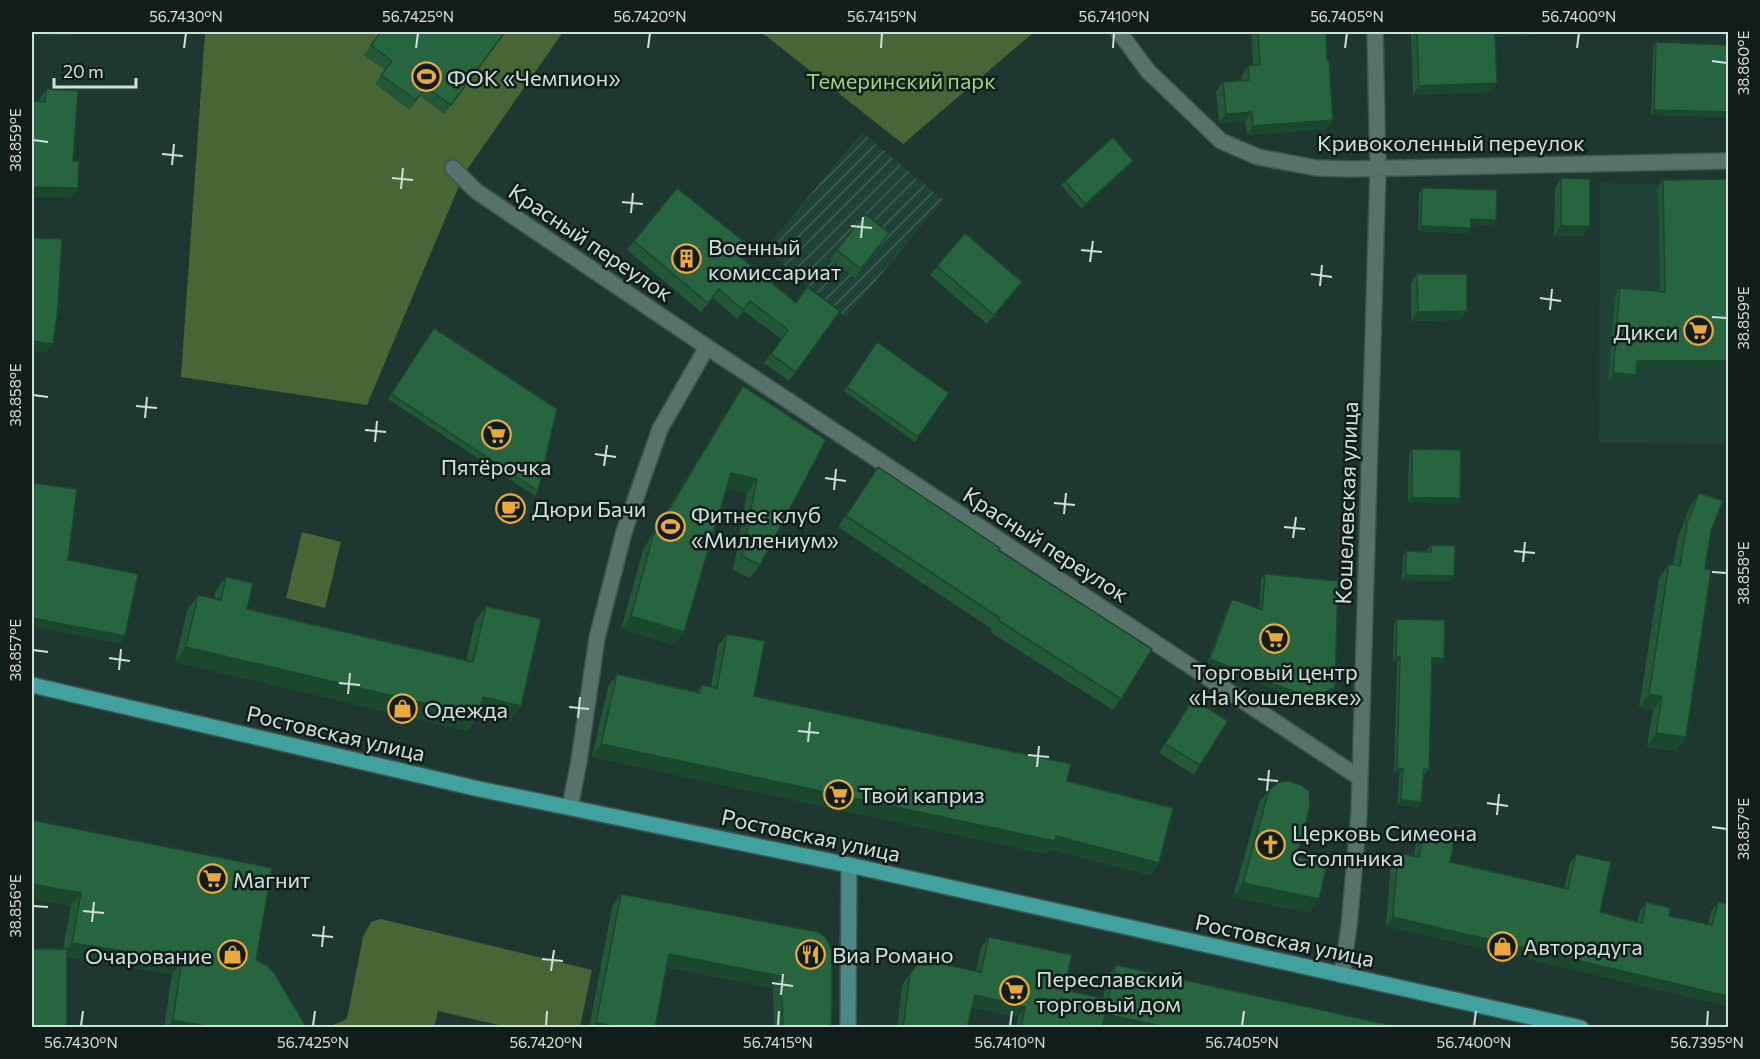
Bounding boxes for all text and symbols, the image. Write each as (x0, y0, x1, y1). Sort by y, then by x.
text: 56.7430°N (149, 7, 223, 25)
text: 56.7425°N (382, 7, 454, 25)
text: 56.7420°N (613, 7, 687, 25)
text: 56.7415°N (847, 7, 917, 25)
text: 56.7410°N (1079, 7, 1149, 25)
text: 56.7405°N (1310, 7, 1384, 25)
text: 56.7400°N (1542, 7, 1616, 25)
text: 38.860°E (1734, 31, 1752, 95)
scale bar (54, 51, 136, 89)
text: 20 m (63, 60, 104, 82)
sports icon: ФОК «Чемпион» (410, 61, 442, 93)
place label: ФОК «Чемпион» (447, 64, 621, 91)
park label: Темеринский парк (806, 67, 996, 94)
text: 38.859°E (6, 108, 24, 172)
street label: Кривоколенный переулок (1317, 129, 1585, 156)
street label: Красный переулок (504, 177, 678, 307)
place label: Военный комиссариат (708, 233, 841, 285)
building icon: Военный комиссариат (671, 243, 703, 275)
text: 38.859°E (1734, 286, 1752, 350)
supermarket icon: Дикси (1683, 315, 1715, 347)
place label: Дикси (1613, 318, 1678, 345)
text: 38.858°E (6, 363, 24, 427)
street label: Кошелевская улица (1329, 401, 1363, 605)
supermarket icon: Пятёрочка (480, 418, 512, 450)
place label: Пятёрочка (441, 453, 551, 480)
street label: Красный переулок (958, 480, 1134, 608)
cafe icon: Дюри Бачи (495, 492, 527, 524)
place label: Дюри Бачи (532, 495, 646, 522)
place label: Фитнес клуб «Миллениум» (691, 501, 839, 553)
sports icon: Фитнес клуб «Миллениум» (654, 511, 686, 543)
text: 38.858°E (1734, 541, 1752, 605)
text: 38.857°E (6, 619, 24, 681)
supermarket icon: Торговый центр «На Кошелевке» (1259, 623, 1291, 655)
place label: Торговый центр «На Кошелевке» (1189, 658, 1361, 710)
shop icon: Одежда (387, 693, 419, 725)
place label: Одежда (424, 696, 508, 723)
street label: Ростовская улица (244, 699, 428, 767)
supermarket icon: Твой каприз (822, 778, 854, 810)
place label: Твой каприз (859, 781, 985, 808)
text: 38.857°E (1734, 798, 1752, 860)
street label: Ростовская улица (719, 803, 903, 867)
place label: Церковь Симеона Столпника (1292, 819, 1477, 871)
church icon: Церковь Симеона Столпника (1255, 829, 1287, 861)
supermarket icon: Магнит (196, 863, 228, 895)
place label: Магнит (233, 866, 310, 893)
text: 38.856°E (6, 874, 24, 938)
street label: Ростовская улица (1193, 908, 1377, 972)
shop icon: Авторадуга (1486, 930, 1518, 962)
place label: Авторадуга (1523, 933, 1643, 960)
restaurant icon: Виа Романо (795, 938, 827, 970)
shop icon: Очарование (217, 939, 249, 971)
place label: Виа Романо (832, 941, 954, 968)
place label: Очарование (85, 942, 212, 969)
place label: Переславский торговый дом (1036, 965, 1183, 1017)
supermarket icon: Переславский торговый дом (999, 975, 1031, 1007)
text: 56.7430°N (44, 1033, 118, 1051)
text: 56.7425°N (277, 1033, 349, 1051)
text: 56.7420°N (509, 1033, 583, 1051)
text: 56.7415°N (743, 1033, 813, 1051)
text: 56.7410°N (975, 1033, 1045, 1051)
text: 56.7405°N (1205, 1033, 1279, 1051)
text: 56.7400°N (1437, 1033, 1511, 1051)
text: 56.7395°N (1670, 1033, 1744, 1051)

